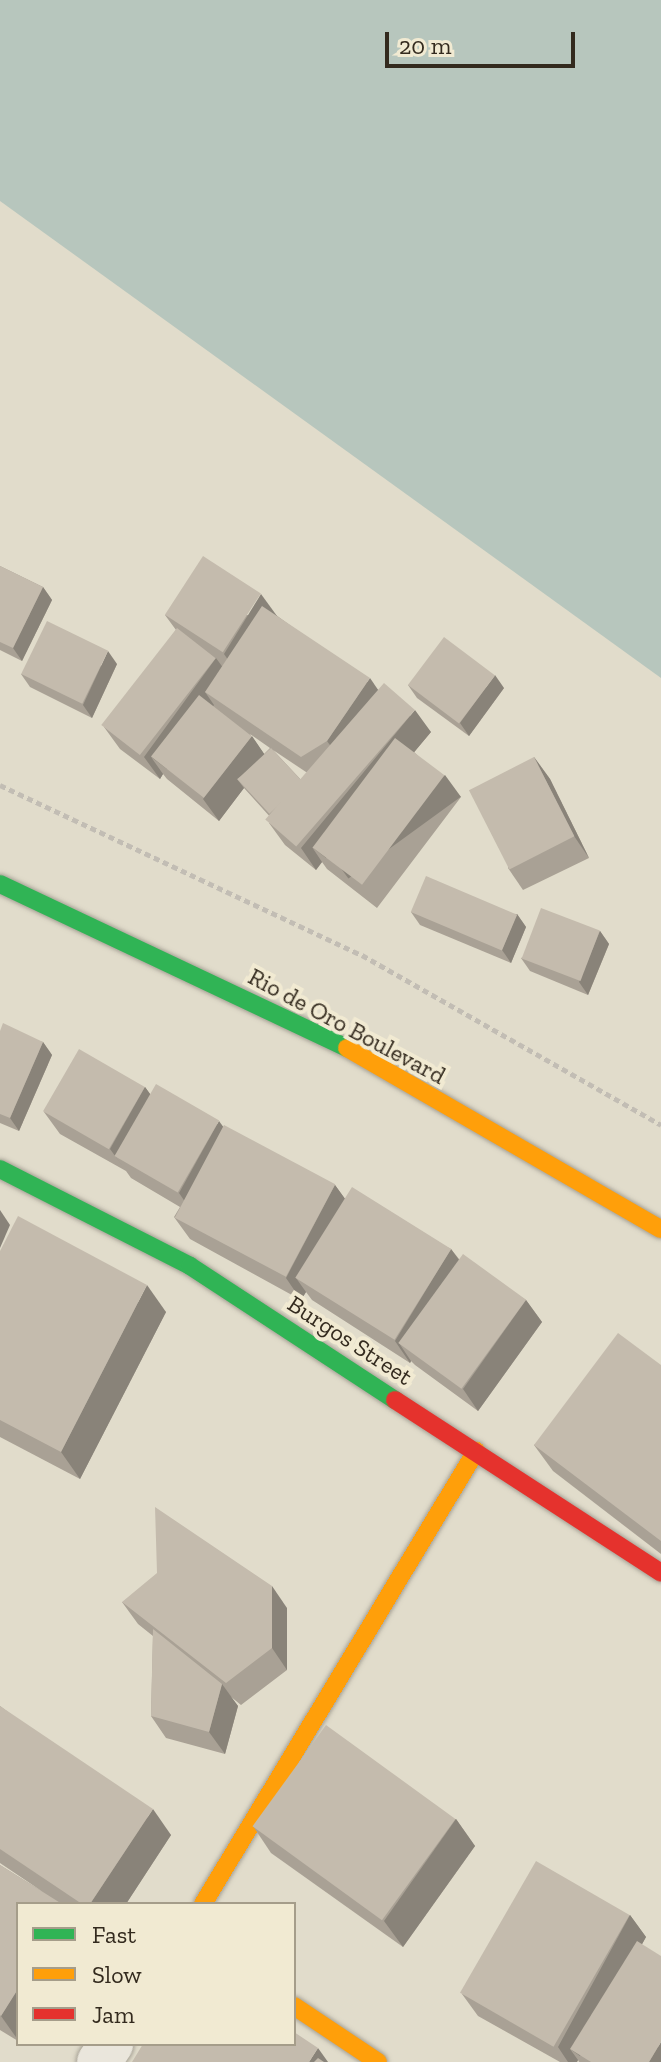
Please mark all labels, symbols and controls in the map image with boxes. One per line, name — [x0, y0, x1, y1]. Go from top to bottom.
scale bar — [389, 16, 579, 66]
text: 20 m — [399, 31, 451, 60]
street label: Rio de Oro Boulevard — [244, 962, 450, 1090]
street label: Burgos Street — [282, 1289, 418, 1391]
legend — [16, 1902, 296, 2046]
text: Fast — [92, 1920, 136, 1949]
text: Slow — [92, 1960, 142, 1989]
text: Jam — [92, 2000, 135, 2029]

